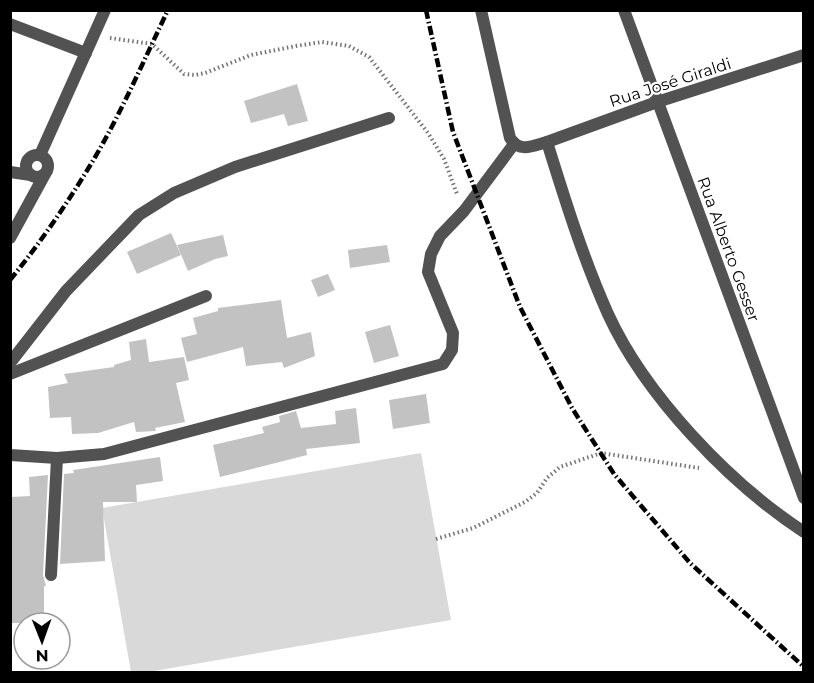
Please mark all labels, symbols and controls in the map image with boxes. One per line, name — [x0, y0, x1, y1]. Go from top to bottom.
street label: Rua José Giraldi — [607, 54, 733, 111]
street label: Rua Alberto Gesser — [693, 174, 764, 324]
north arrow — [12, 611, 72, 671]
text: N — [36, 646, 49, 665]

